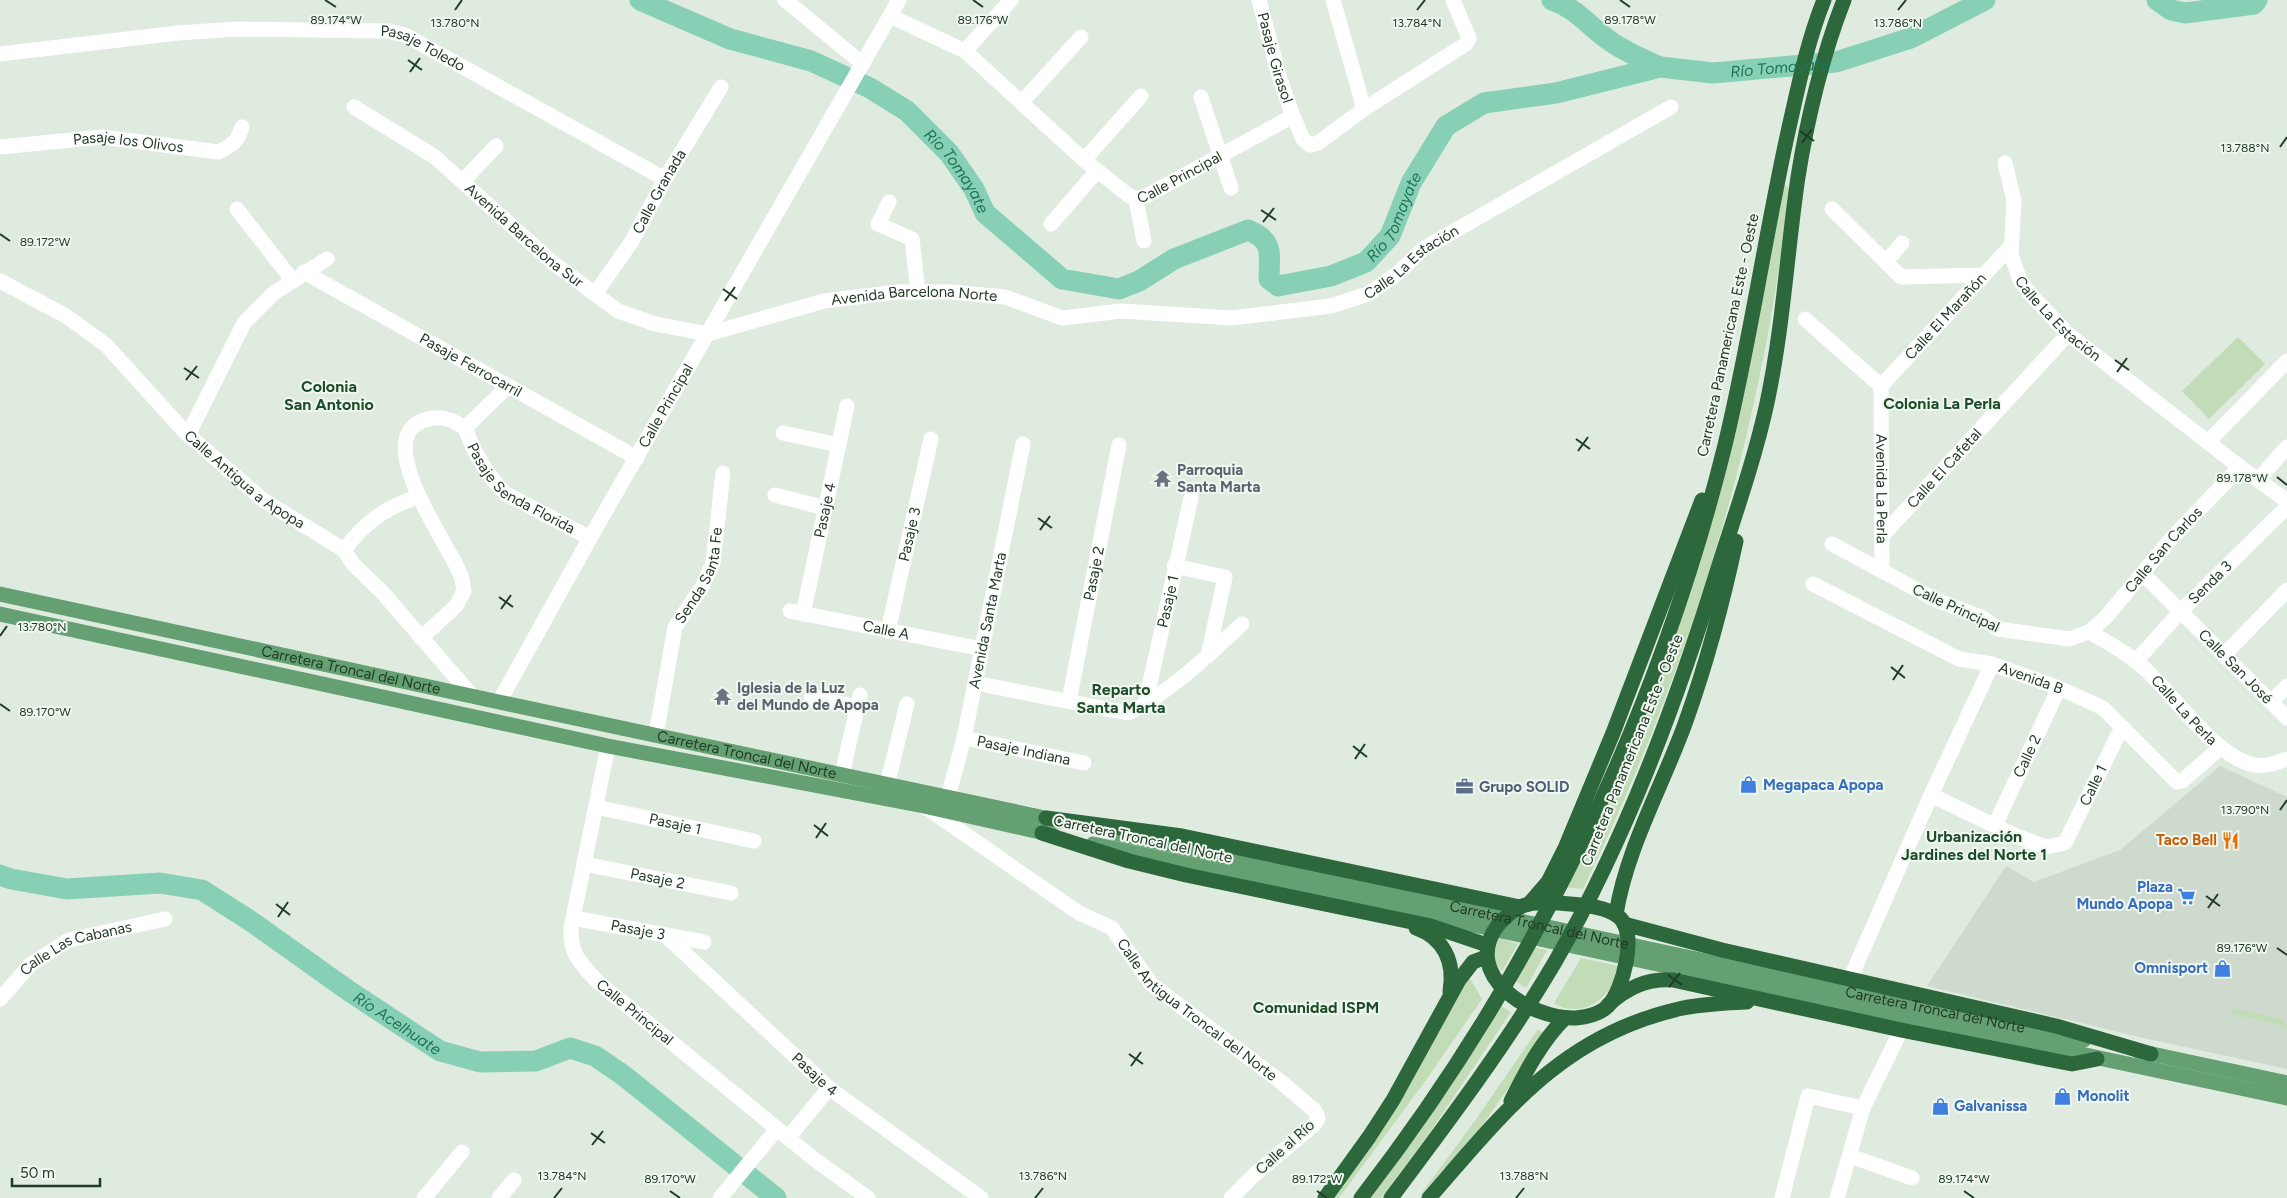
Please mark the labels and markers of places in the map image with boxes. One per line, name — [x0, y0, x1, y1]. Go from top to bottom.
place label: Parroquia Santa Marta — [1177, 461, 1261, 496]
temple icon: Parroquia Santa Marta — [1153, 469, 1173, 489]
place label: Iglesia de la Luz del Mundo de Apopa — [737, 679, 879, 714]
temple icon: Iglesia de la Luz del Mundo de Apopa — [713, 687, 733, 707]
shop icon: Megapaca Apopa — [1739, 775, 1759, 795]
place label: Megapaca Apopa — [1763, 776, 1883, 794]
office icon: Grupo SOLID — [1455, 777, 1475, 797]
place label: Grupo SOLID — [1479, 778, 1569, 796]
restaurant icon: Taco Bell — [2221, 830, 2241, 850]
place label: Taco Bell — [2156, 831, 2217, 849]
place label: Plaza Mundo Apopa — [2076, 878, 2173, 913]
supermarket icon: Plaza Mundo Apopa — [2177, 886, 2197, 906]
shop icon: Omnisport — [2212, 958, 2232, 978]
place label: Omnisport — [2134, 959, 2208, 977]
shop icon: Monolit — [2053, 1086, 2073, 1106]
place label: Monolit — [2077, 1087, 2129, 1105]
shop icon: Galvanissa — [1930, 1096, 1950, 1116]
place label: Galvanissa — [1954, 1097, 2027, 1115]

